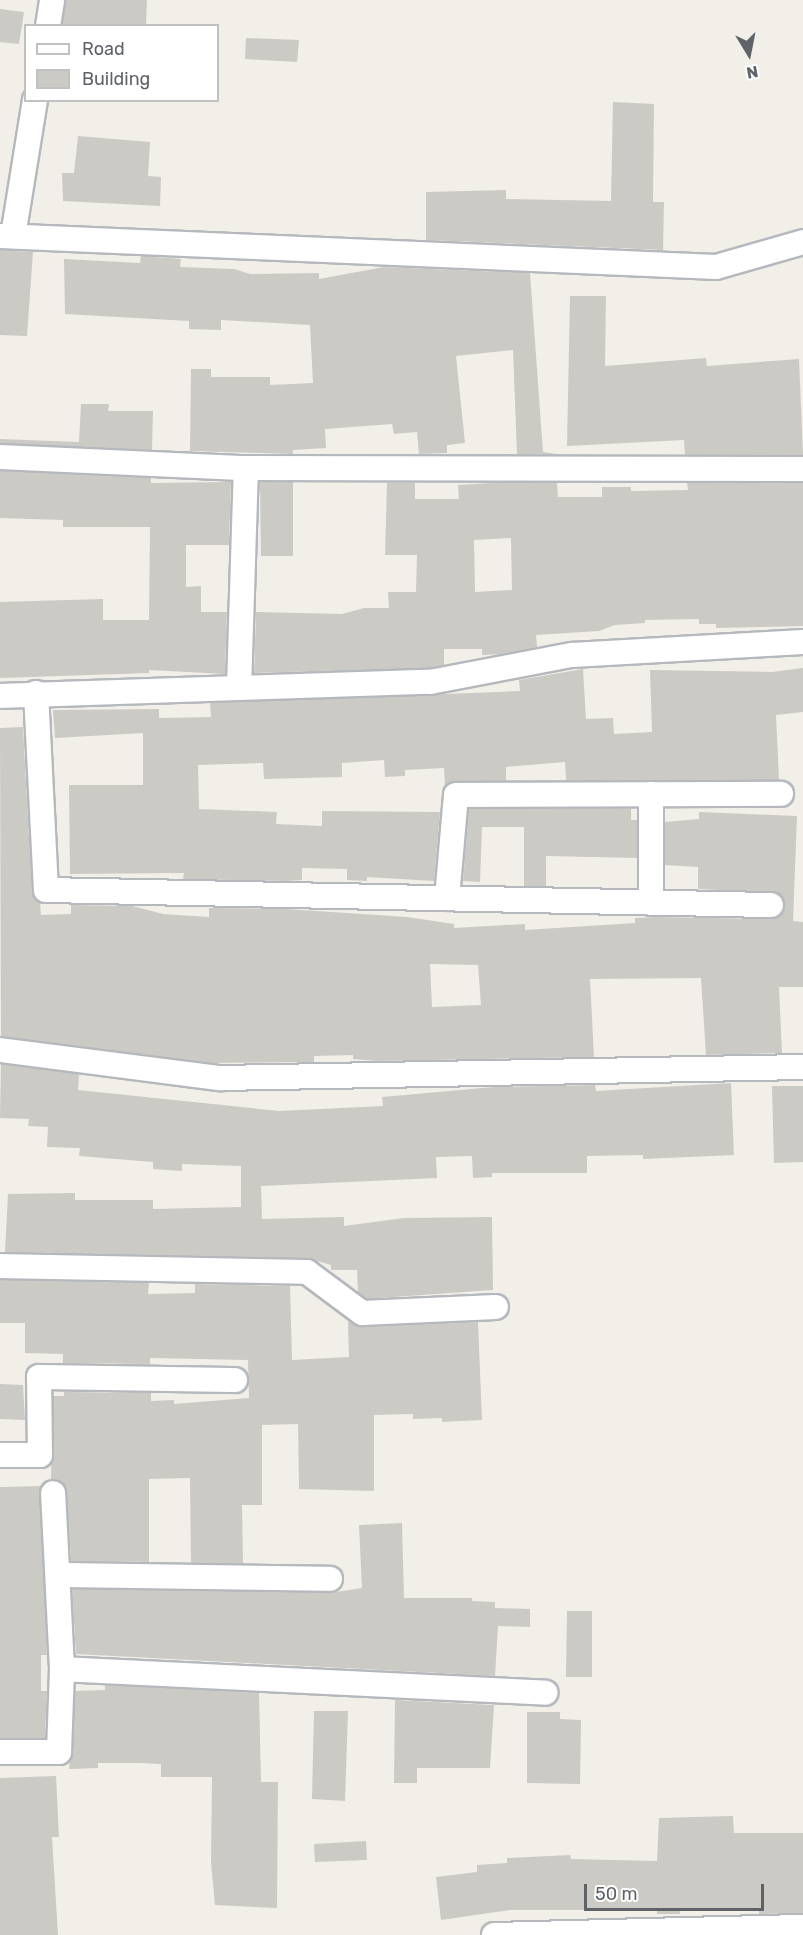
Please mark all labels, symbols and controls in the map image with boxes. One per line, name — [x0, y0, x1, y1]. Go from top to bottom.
legend — [24, 24, 219, 102]
north arrow — [719, 24, 779, 84]
text: Road — [82, 38, 125, 60]
text: N — [745, 62, 760, 83]
text: Building — [82, 68, 150, 90]
scale bar — [587, 1872, 767, 1910]
text: 50 m — [595, 1883, 638, 1905]

